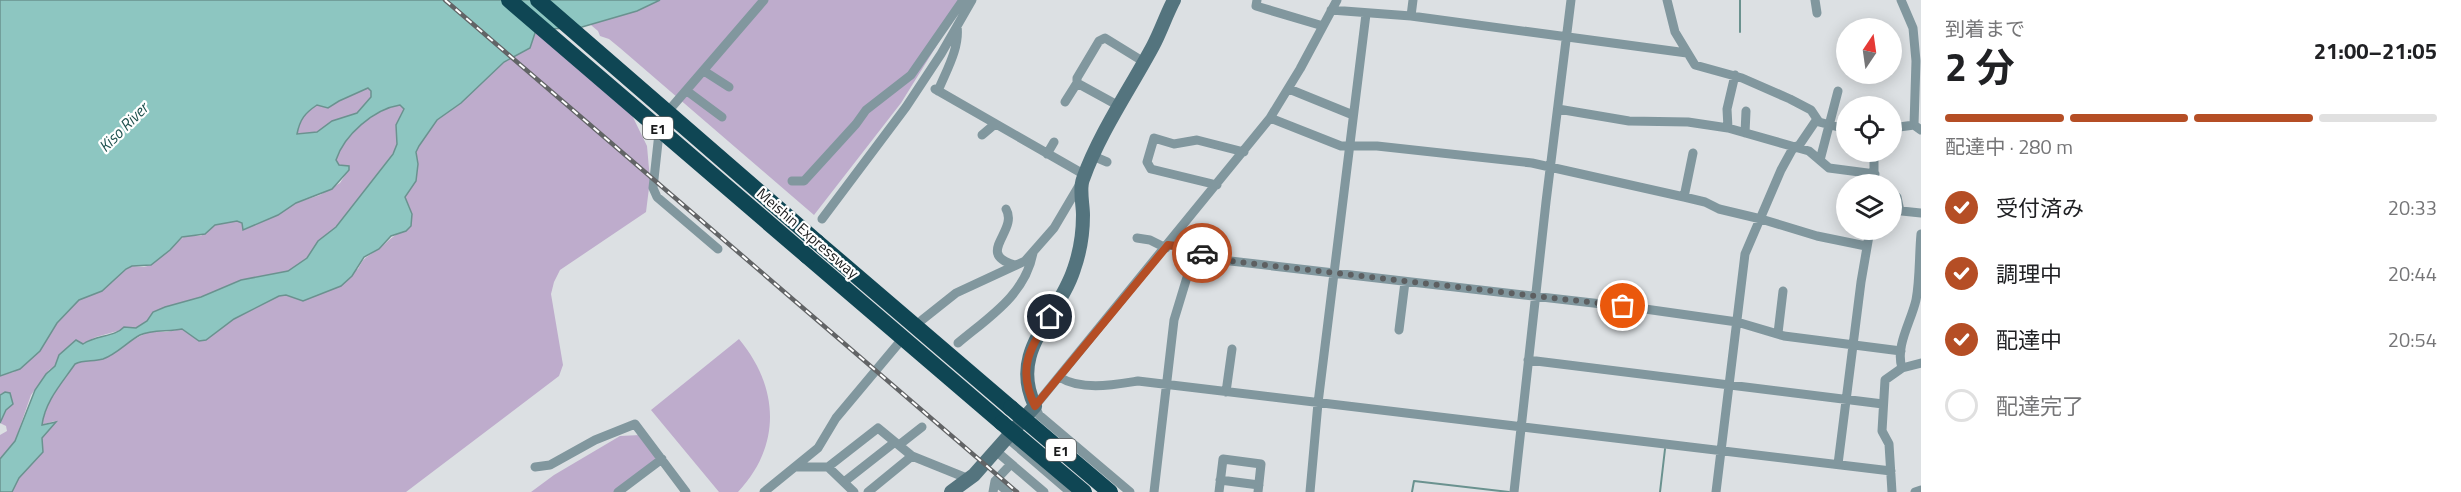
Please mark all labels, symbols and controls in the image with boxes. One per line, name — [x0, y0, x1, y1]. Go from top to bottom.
text: 到着まで — [1945, 13, 2025, 44]
north arrow — [1836, 18, 1902, 84]
map controls — [1836, 18, 1902, 240]
text: 21:00–21:05 — [2314, 34, 2437, 68]
text: 2 分 — [1945, 37, 2014, 96]
water label: Kiso River — [93, 95, 155, 157]
button: locate — [1836, 96, 1902, 162]
road number: E1 — [643, 117, 673, 139]
text: 配達中 · 280 m — [1945, 131, 2073, 162]
button: layers — [1836, 174, 1902, 240]
street label: Meishin Expressway — [752, 182, 864, 284]
icon: check — [1945, 191, 1978, 224]
text: 受付済み — [1996, 191, 2084, 225]
text: 20:33 — [2388, 192, 2437, 223]
courier — [1172, 223, 1232, 283]
icon: car — [1186, 237, 1219, 270]
icon: check — [1945, 257, 1978, 290]
text: 調理中 — [1996, 257, 2062, 291]
text: 20:44 — [2388, 258, 2437, 289]
pin — [1597, 280, 1648, 331]
icon: bag — [1606, 289, 1639, 322]
pin — [1024, 291, 1075, 342]
icon: home — [1033, 300, 1066, 333]
icon: check — [1945, 323, 1978, 356]
text: 配達中 — [1996, 323, 2062, 357]
text: 20:54 — [2388, 324, 2437, 355]
text: 配達完了 — [1996, 389, 2084, 423]
road number: E1 — [1046, 439, 1076, 461]

